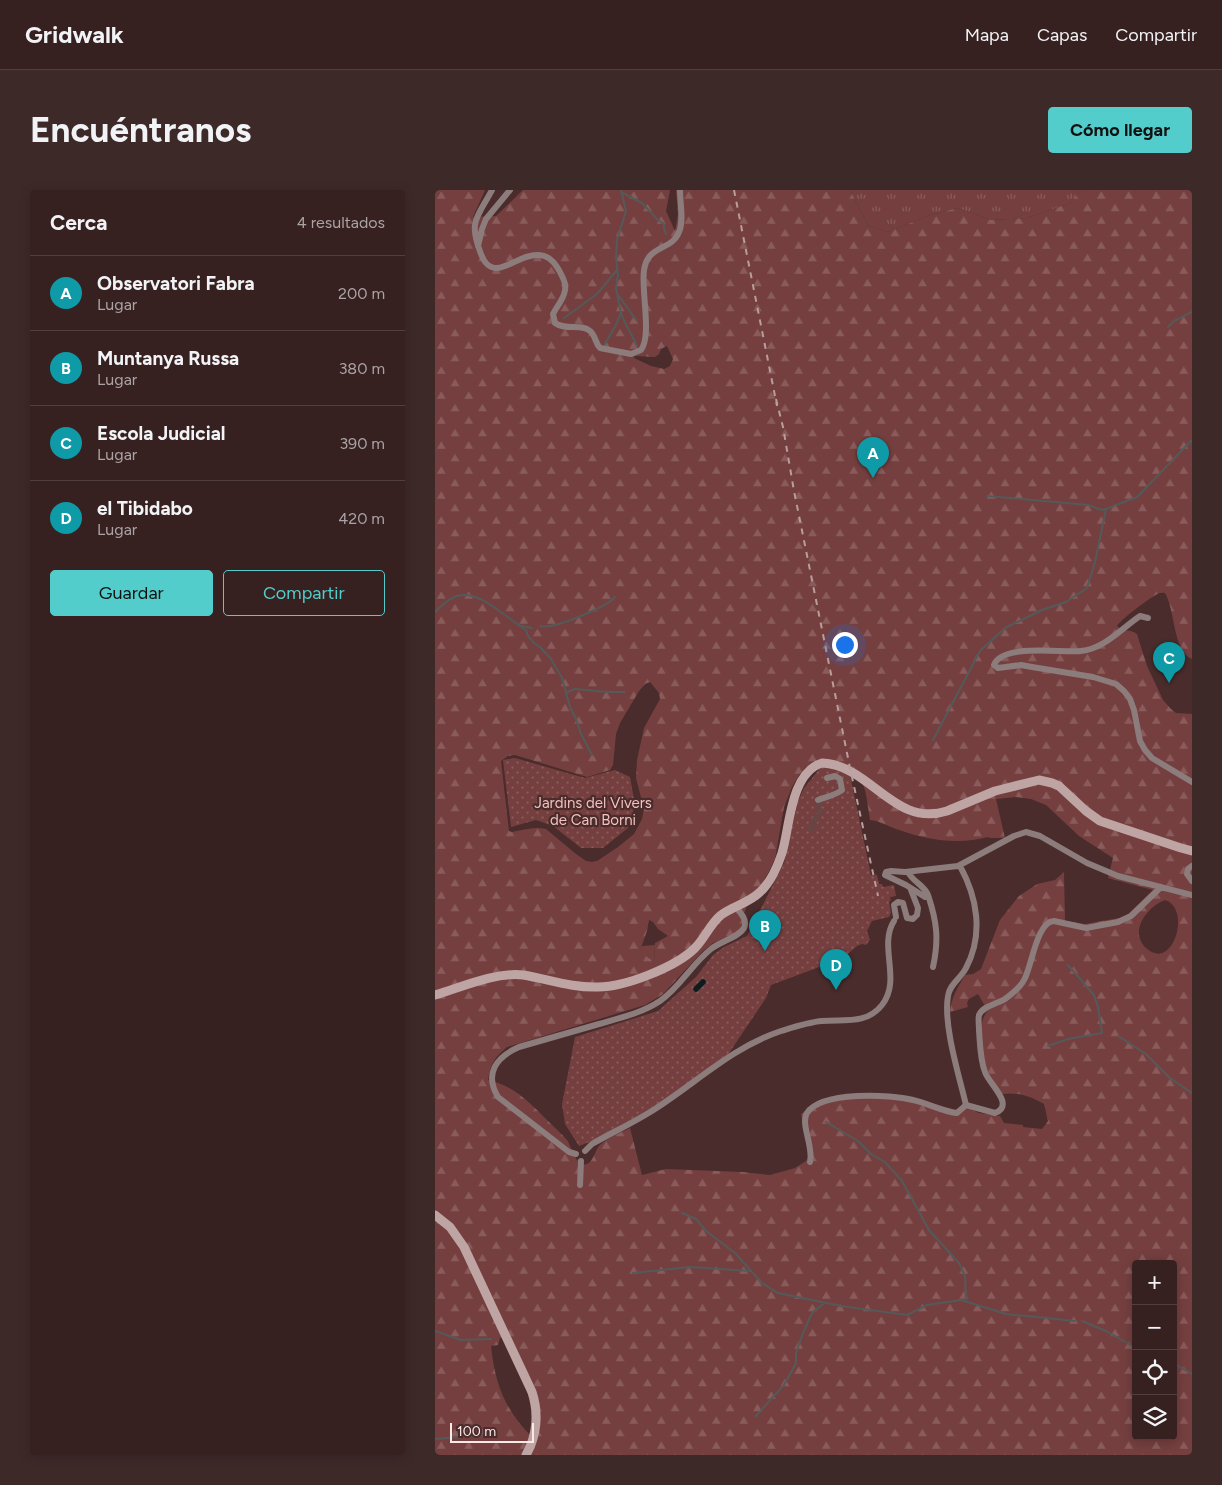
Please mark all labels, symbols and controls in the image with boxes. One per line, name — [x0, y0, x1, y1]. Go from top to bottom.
text: Gridwalk — [25, 20, 124, 49]
text: Mapa — [965, 24, 1009, 46]
text: Capas — [1037, 24, 1087, 46]
text: Compartir — [1115, 24, 1197, 46]
button: Cómo llegar — [1048, 107, 1192, 153]
text: Encuéntranos — [30, 109, 251, 151]
text: Cerca — [50, 210, 107, 235]
text: 4 resultados — [297, 213, 385, 232]
text: Observatori Fabra — [97, 272, 255, 295]
text: A — [60, 284, 72, 303]
text: 200 m — [338, 284, 385, 303]
text: Lugar — [97, 295, 137, 314]
text: Muntanya Russa — [97, 347, 239, 370]
text: B — [61, 359, 71, 378]
text: 380 m — [339, 359, 385, 378]
text: Lugar — [97, 370, 137, 389]
text: Escola Judicial — [97, 422, 226, 445]
text: C — [60, 434, 72, 453]
text: 390 m — [339, 434, 385, 453]
pin: A — [857, 437, 889, 478]
text: Lugar — [97, 445, 137, 464]
text: el Tibidabo — [97, 497, 193, 520]
text: D — [60, 509, 72, 528]
text: 420 m — [338, 509, 385, 528]
text: Lugar — [97, 520, 137, 539]
button: Guardar — [50, 570, 213, 616]
button: Compartir — [223, 570, 385, 616]
your location — [832, 632, 858, 658]
pin: C — [1153, 642, 1185, 683]
park label: Jardins del Vivers de Can Borni — [534, 794, 652, 829]
pin: B — [749, 910, 781, 951]
pin: D — [820, 949, 852, 990]
map controls — [1132, 1260, 1177, 1440]
button: + — [1132, 1260, 1177, 1305]
button: − — [1132, 1305, 1177, 1350]
button: locate — [1132, 1350, 1177, 1395]
button: layers — [1132, 1395, 1177, 1440]
scale bar — [450, 1420, 534, 1443]
text: 100 m — [457, 1423, 496, 1440]

